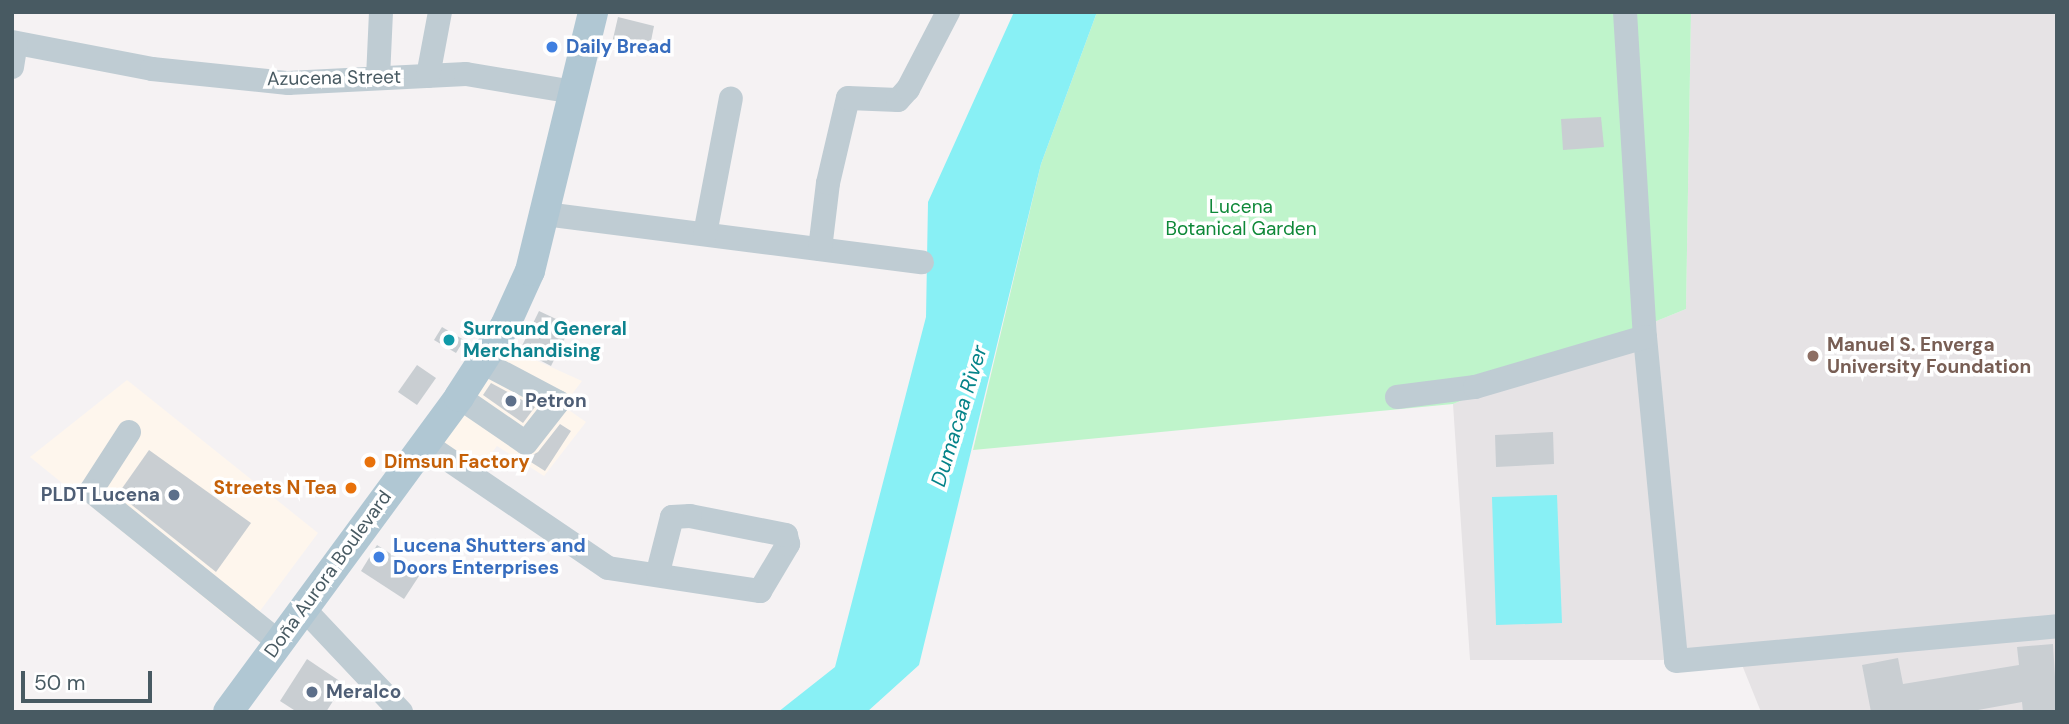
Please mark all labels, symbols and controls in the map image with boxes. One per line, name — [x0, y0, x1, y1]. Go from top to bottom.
place label: Daily Bread — [566, 36, 672, 58]
marker: Daily Bread — [544, 39, 560, 55]
street label: Azucena Street — [267, 65, 401, 91]
park label: Lucena Botanical Garden — [1165, 196, 1317, 240]
place label: Surround General Merchandising — [463, 318, 627, 362]
marker: Surround General Merchandising — [441, 332, 457, 348]
place label: Manuel S. Enverga University Foundation — [1827, 334, 2031, 378]
water label: Dumacaa River — [926, 342, 992, 490]
marker: Manuel S. Enverga University Foundation — [1805, 348, 1821, 364]
place label: Petron — [525, 390, 587, 412]
marker: Petron — [503, 393, 519, 409]
place label: Dimsun Factory — [384, 451, 530, 473]
marker: Dimsun Factory — [362, 454, 378, 470]
place label: Streets N Tea — [214, 477, 337, 499]
marker: Streets N Tea — [343, 480, 359, 496]
place label: PLDT Lucena — [41, 484, 160, 506]
street label: Doña Aurora Boulevard — [260, 486, 396, 662]
marker: PLDT Lucena — [166, 487, 182, 503]
place label: Lucena Shutters and Doors Enterprises — [393, 535, 586, 579]
marker: Lucena Shutters and Doors Enterprises — [371, 549, 387, 565]
scale bar — [24, 658, 156, 702]
text: 50 m — [34, 669, 85, 697]
place label: Meralco — [326, 681, 401, 703]
marker: Meralco — [304, 684, 320, 700]

